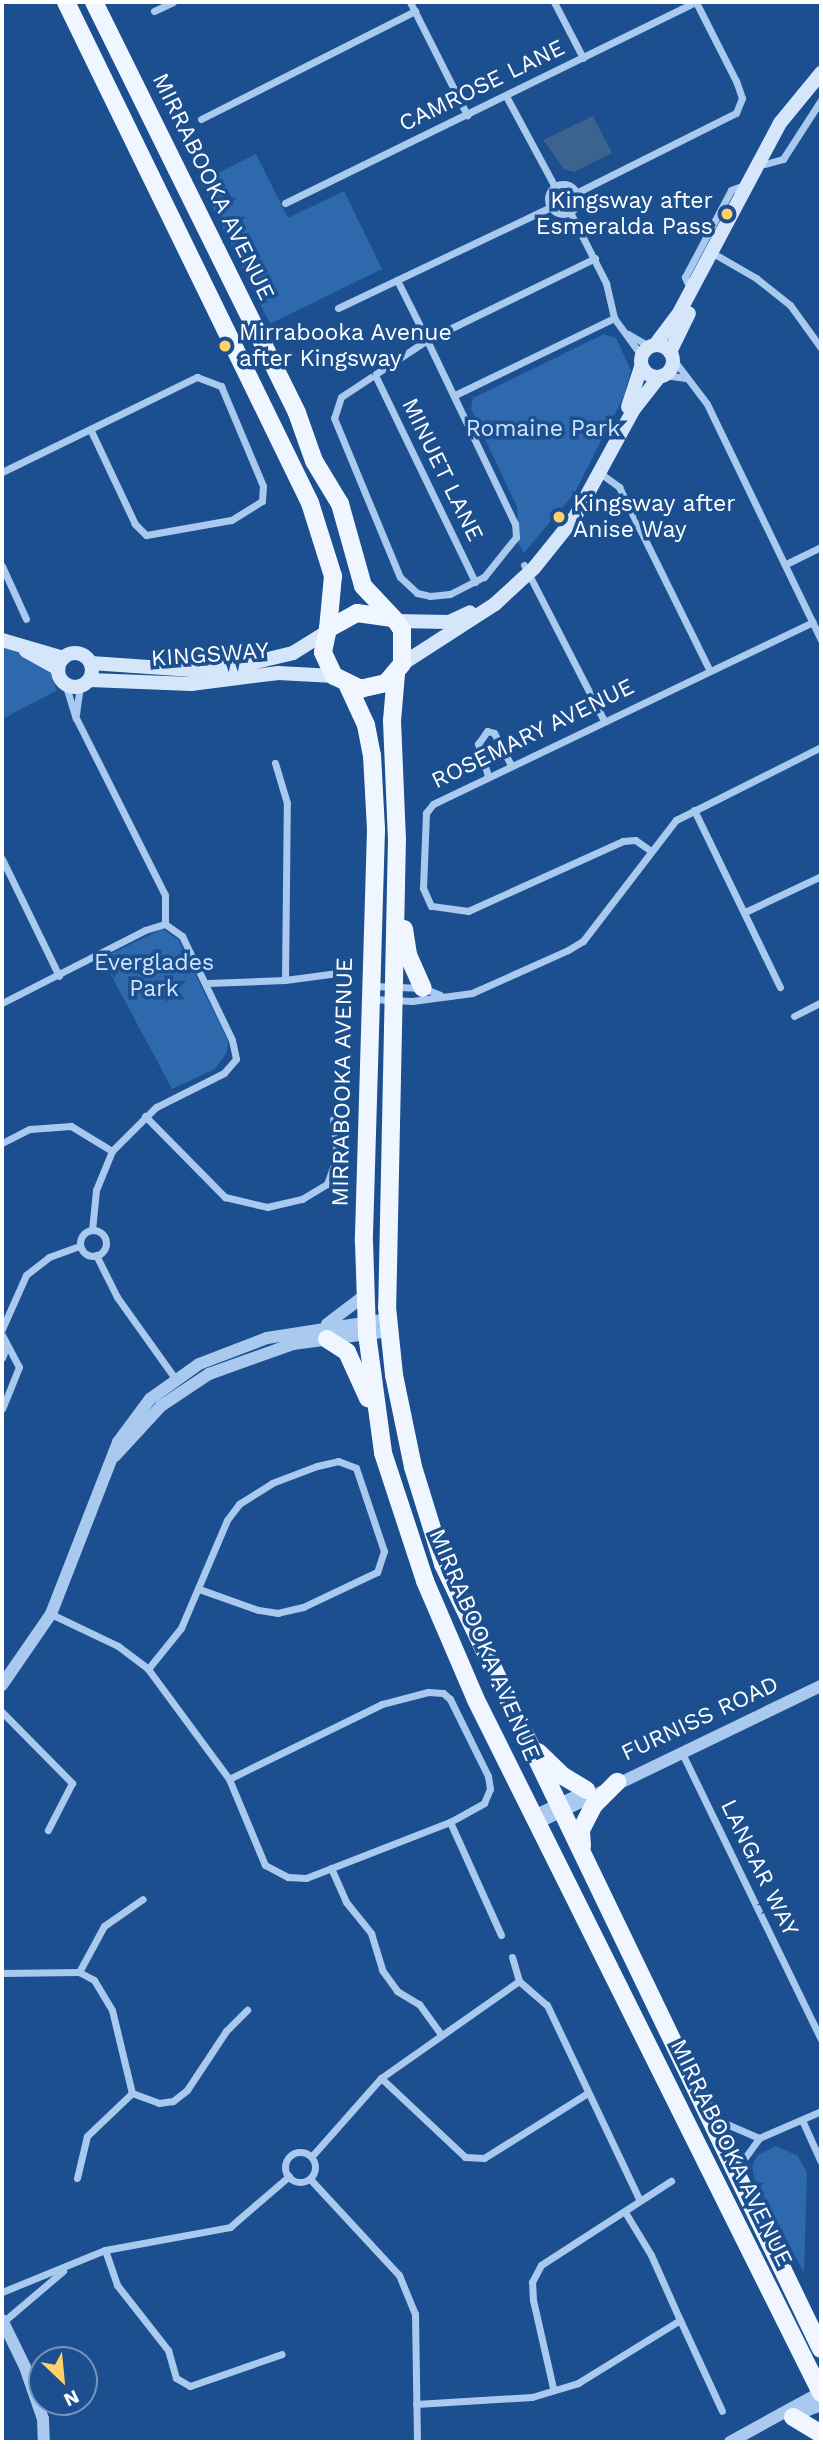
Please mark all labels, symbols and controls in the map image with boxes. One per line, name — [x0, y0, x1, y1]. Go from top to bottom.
street label: CAMROSE LANE — [395, 34, 569, 138]
street label: MIRRABOOKA AVENUE — [146, 68, 280, 306]
place label: Kingsway after Esmeralda Pass — [535, 187, 713, 241]
marker: Kingsway after Esmeralda Pass — [719, 206, 735, 222]
place label: Mirrabooka Avenue after Kingsway — [239, 319, 453, 373]
marker: Mirrabooka Avenue after Kingsway — [217, 338, 233, 354]
street label: MINUET LANE — [395, 394, 489, 546]
park label: Romaine Park — [466, 415, 620, 443]
place label: Kingsway after Anise Way — [573, 490, 736, 544]
marker: Kingsway after Anise Way — [551, 509, 567, 525]
street label: KINGSWAY — [150, 637, 270, 673]
street label: ROSEMARY AVENUE — [426, 673, 640, 795]
park label: Everglades Park — [94, 949, 214, 1003]
street label: MIRRABOOKA AVENUE — [327, 956, 359, 1208]
street label: MIRRABOOKA AVENUE — [422, 1524, 546, 1766]
street label: FURNISS ROAD — [617, 1671, 783, 1767]
street label: LANGAR WAY — [714, 1795, 804, 1941]
street label: MIRRABOOKA AVENUE — [664, 2034, 798, 2272]
north arrow — [28, 2346, 98, 2416]
text: N — [60, 2385, 83, 2412]

